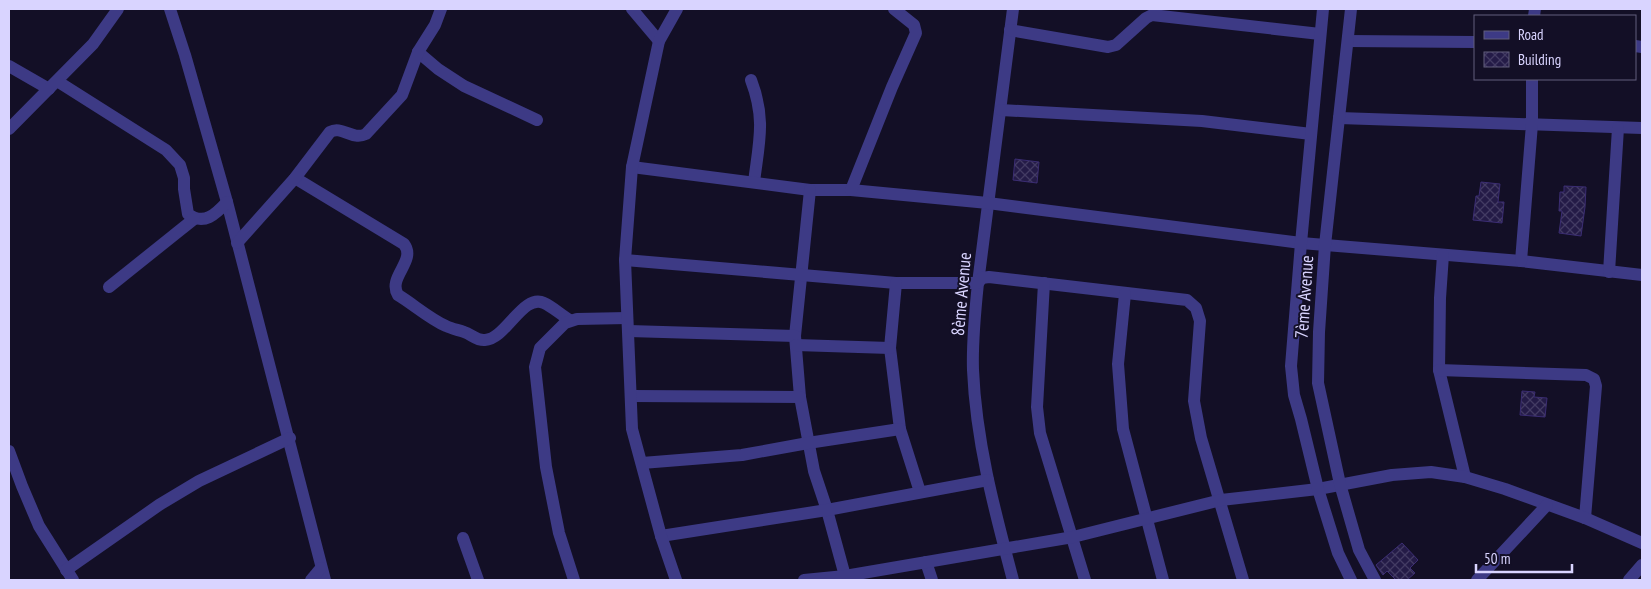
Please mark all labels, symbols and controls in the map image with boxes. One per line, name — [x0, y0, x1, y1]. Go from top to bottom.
legend — [1474, 15, 1636, 80]
text: Road — [1518, 25, 1544, 44]
text: Building — [1518, 50, 1561, 69]
street label: 8ème Avenue — [946, 251, 976, 337]
street label: 7ème Avenue — [1290, 255, 1318, 339]
scale bar — [1476, 542, 1572, 574]
text: 50 m — [1484, 549, 1510, 568]

